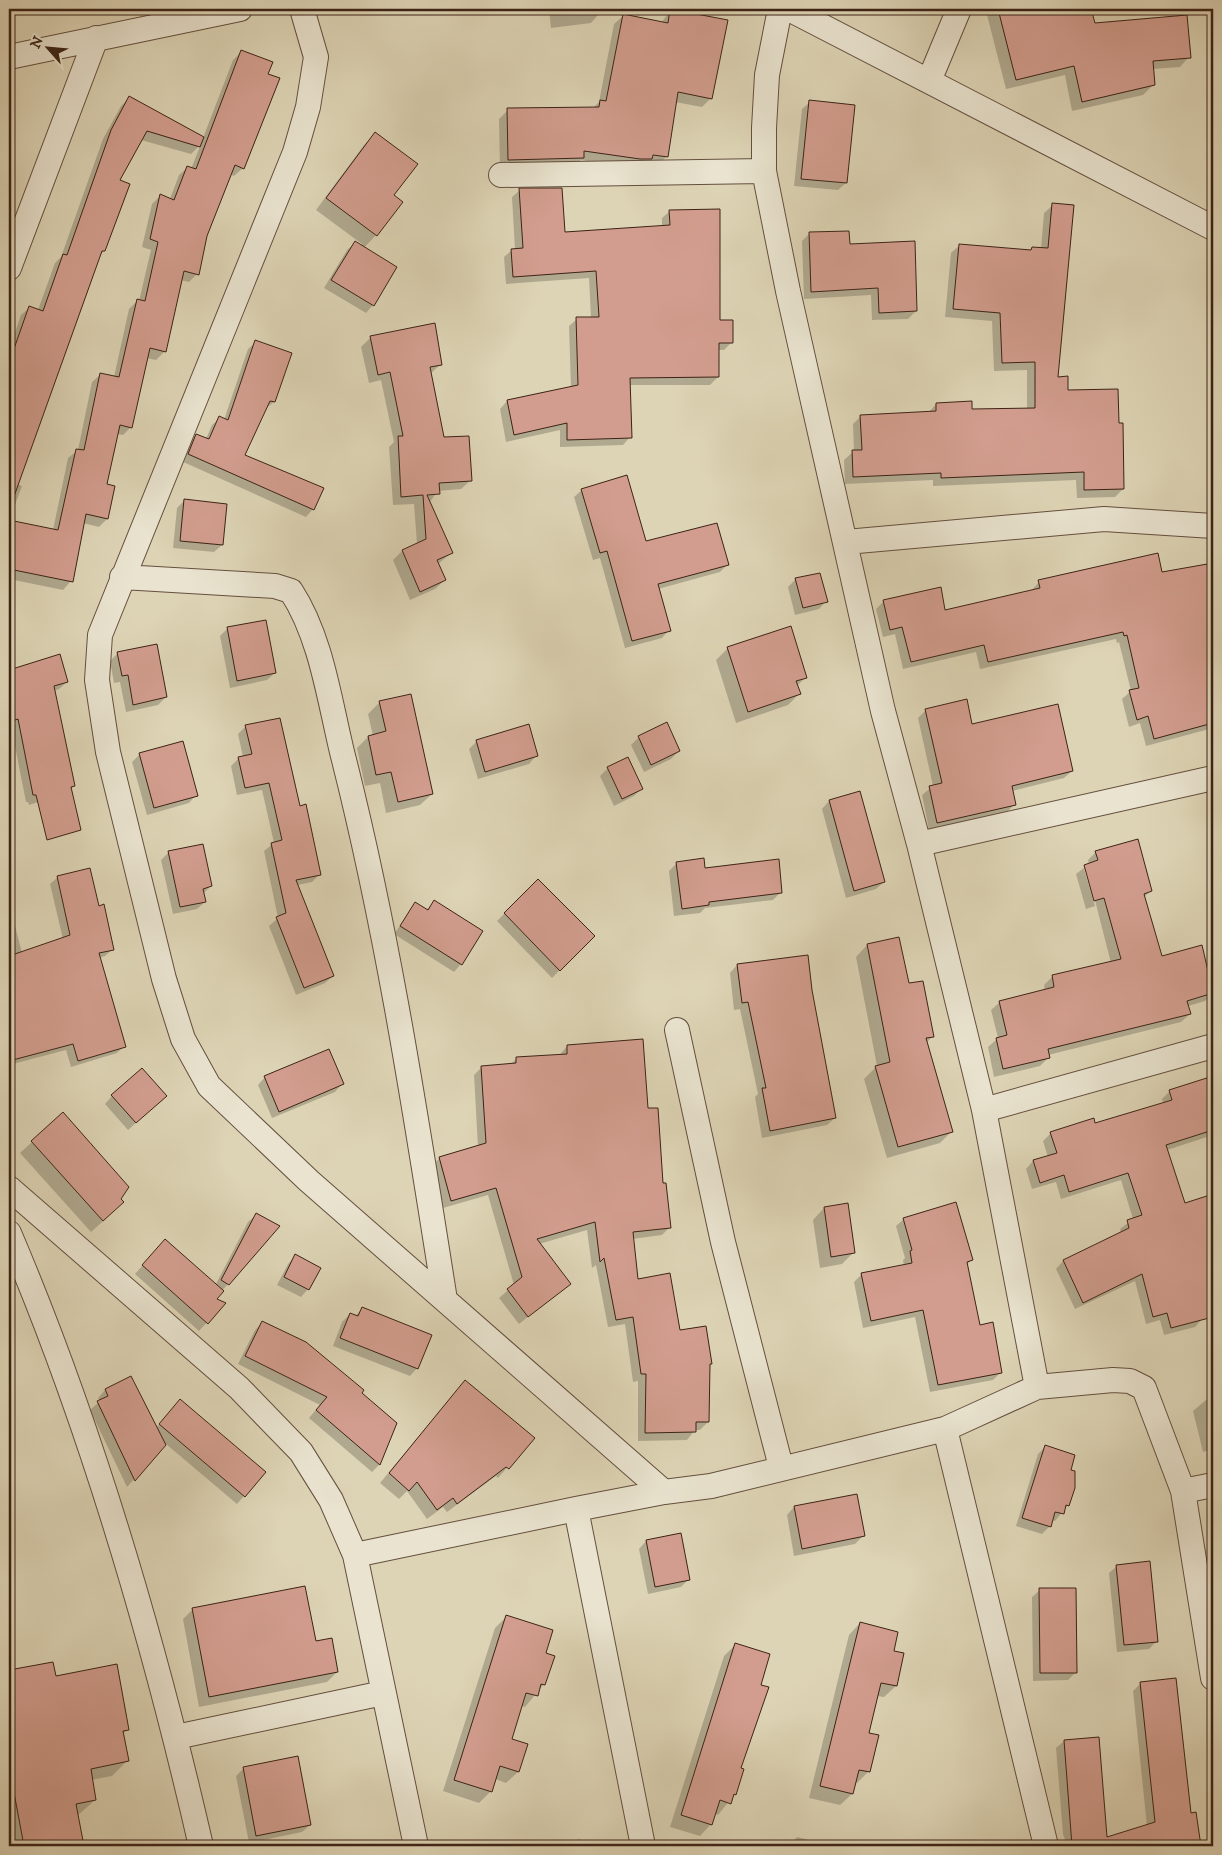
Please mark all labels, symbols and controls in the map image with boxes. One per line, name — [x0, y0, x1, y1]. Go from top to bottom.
north arrow — [22, 22, 72, 72]
text: N — [27, 33, 48, 52]

